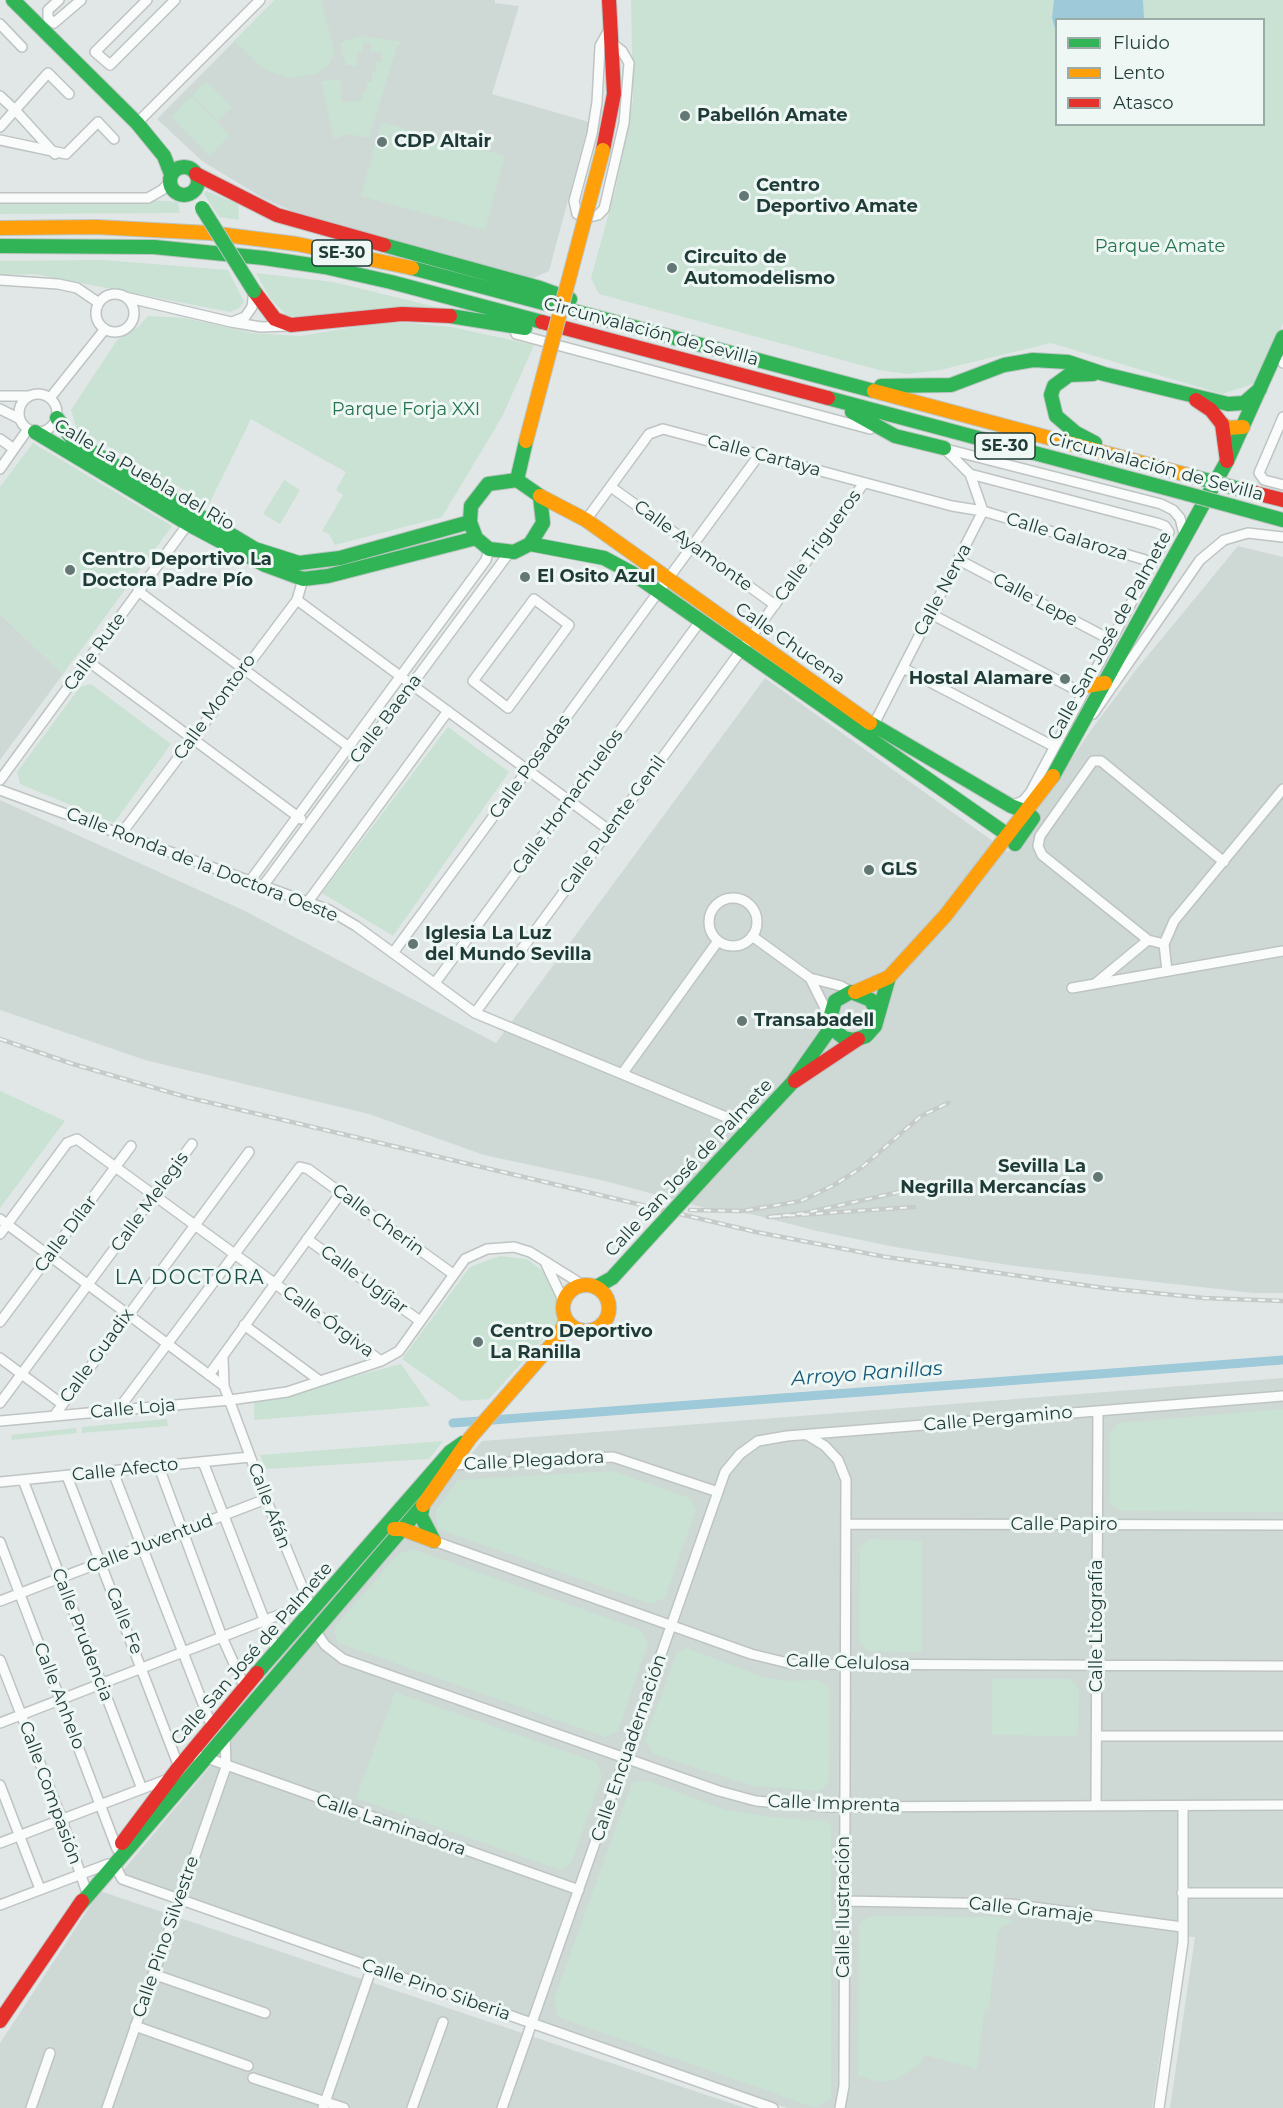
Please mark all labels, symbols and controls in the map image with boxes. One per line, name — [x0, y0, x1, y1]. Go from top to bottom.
legend — [1055, 18, 1265, 126]
text: Fluido — [1113, 32, 1170, 54]
text: Lento — [1113, 62, 1165, 84]
text: Atasco — [1113, 92, 1173, 114]
place label: Pabellón Amate — [697, 105, 848, 127]
marker: Pabellón Amate — [678, 109, 692, 123]
place label: CDP Altair — [394, 131, 491, 153]
marker: CDP Altair — [375, 135, 389, 149]
place label: Centro Deportivo Amate — [756, 175, 918, 218]
marker: Centro Deportivo Amate — [737, 189, 751, 203]
park label: Parque Amate — [1095, 236, 1225, 258]
road number: SE-30 — [312, 240, 372, 266]
place label: Circuito de Automodelismo — [684, 247, 835, 290]
marker: Circuito de Automodelismo — [665, 261, 679, 275]
street label: Circunvalación de Sevilla — [541, 293, 761, 371]
park label: Parque Forja XXI — [332, 399, 480, 421]
street label: Calle La Puebla del Rio — [50, 415, 238, 535]
street label: Circunvalación de Sevilla — [1046, 428, 1266, 506]
street label: Calle Cartaya — [705, 430, 823, 482]
road number: SE-30 — [975, 433, 1035, 459]
street label: Calle Trigueros — [770, 486, 866, 606]
street label: Calle Ayamonte — [629, 496, 757, 596]
street label: Calle Galaroza — [1003, 508, 1131, 566]
street label: Calle San José de Palmete — [1043, 528, 1177, 744]
street label: Calle Nerva — [910, 540, 976, 640]
place label: Centro Deportivo La Doctora Padre Pío — [82, 549, 272, 592]
marker: Centro Deportivo La Doctora Padre Pío — [63, 563, 77, 577]
place label: El Osito Azul — [537, 566, 655, 588]
street label: Calle Lepe — [989, 569, 1081, 631]
marker: El Osito Azul — [518, 570, 532, 584]
street label: Calle Chucena — [731, 598, 849, 690]
street label: Calle Rute — [59, 609, 131, 695]
street label: Calle Montoro — [169, 650, 261, 764]
place label: Hostal Alamare — [909, 668, 1053, 690]
street label: Calle Baena — [345, 670, 427, 768]
marker: Hostal Alamare — [1058, 672, 1072, 686]
street label: Calle Posadas — [485, 711, 575, 823]
street label: Calle Hornachuelos — [508, 725, 628, 879]
street label: Calle Puente Genil — [556, 752, 670, 898]
street label: Calle Ronda de la Doctora Oeste — [63, 803, 341, 927]
place label: GLS — [881, 859, 917, 881]
marker: GLS — [862, 863, 876, 877]
place label: Iglesia La Luz del Mundo Sevilla — [425, 923, 592, 966]
marker: Iglesia La Luz del Mundo Sevilla — [406, 937, 420, 951]
place label: Transabadell — [754, 1010, 874, 1032]
marker: Transabadell — [735, 1014, 749, 1028]
street label: Calle San José de Palmete — [601, 1075, 777, 1261]
street label: Calle Melegis — [107, 1148, 193, 1256]
place label: Sevilla La Negrilla Mercancías — [900, 1156, 1086, 1198]
marker: Sevilla La Negrilla Mercancías — [1091, 1170, 1105, 1184]
street label: Calle Cherin — [328, 1179, 428, 1261]
street label: Calle Dílar — [30, 1191, 102, 1277]
street label: Calle Ugíjar — [316, 1241, 412, 1319]
district label: LA DOCTORA — [115, 1266, 265, 1290]
street label: Calle Órgiva — [278, 1282, 378, 1362]
street label: Calle Guadix — [55, 1304, 139, 1408]
place label: Centro Deportivo La Ranilla — [490, 1321, 653, 1364]
marker: Centro Deportivo La Ranilla — [471, 1335, 485, 1349]
water label: Arroyo Ranillas — [791, 1357, 943, 1391]
street label: Calle Loja — [89, 1395, 177, 1423]
street label: Calle Pergamino — [923, 1402, 1073, 1436]
street label: Calle Plegadora — [463, 1447, 605, 1475]
street label: Calle Afecto — [71, 1454, 179, 1486]
street label: Calle Afán — [243, 1460, 295, 1552]
street label: Calle Juventud — [84, 1510, 216, 1578]
street label: Calle Papiro — [1010, 1514, 1118, 1536]
street label: Calle San José de Palmete — [167, 1558, 337, 1750]
street label: Calle Litografía — [1086, 1559, 1108, 1693]
street label: Calle Prudencia — [47, 1565, 117, 1705]
street label: Calle Fe — [101, 1584, 147, 1658]
street label: Calle Anhelo — [29, 1639, 89, 1753]
street label: Calle Celulosa — [786, 1650, 910, 1676]
street label: Calle Encuadernación — [587, 1651, 671, 1845]
street label: Calle Compasión — [14, 1718, 86, 1868]
street label: Calle Laminadora — [313, 1789, 469, 1861]
street label: Calle Imprenta — [767, 1791, 901, 1817]
street label: Calle Ilustración — [833, 1836, 855, 1978]
street label: Calle Pino Silvestre — [128, 1853, 204, 2021]
street label: Calle Gramaje — [968, 1893, 1094, 1927]
street label: Calle Pino Siberia — [359, 1954, 513, 2026]

